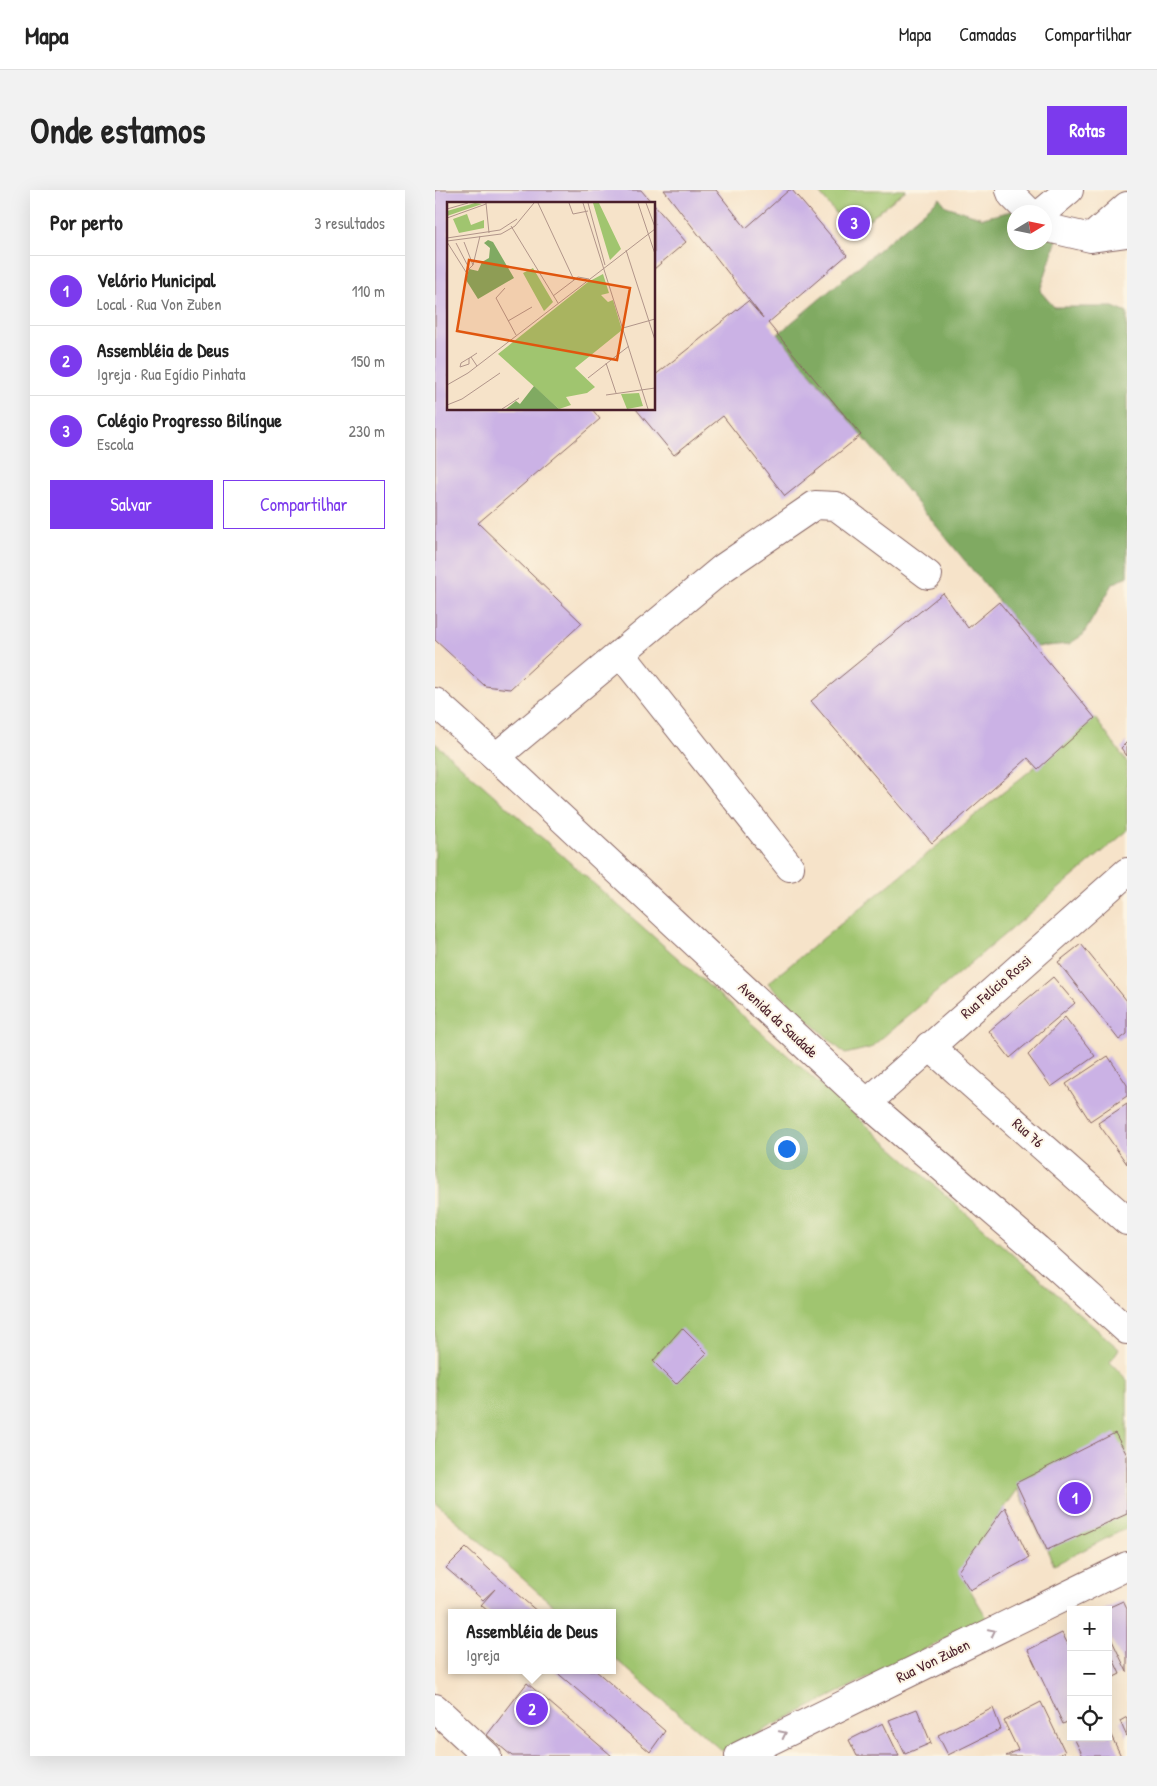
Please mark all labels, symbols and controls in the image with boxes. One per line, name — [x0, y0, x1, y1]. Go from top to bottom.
text: Mapa — [25, 19, 68, 51]
text: Mapa — [899, 22, 931, 47]
text: Camadas — [959, 22, 1016, 47]
text: Compartilhar — [1044, 22, 1132, 47]
button: Rotas — [1047, 106, 1127, 155]
text: Onde estamos — [30, 107, 205, 154]
inset map — [447, 202, 655, 410]
pin: 3 — [838, 204, 870, 242]
north arrow — [1007, 205, 1052, 250]
text: Por perto — [50, 208, 123, 237]
text: 3 resultados — [314, 212, 385, 234]
text: Velório Municipal — [97, 267, 216, 293]
text: 1 — [63, 280, 69, 302]
text: 110 m — [352, 280, 385, 302]
text: Local · Rua Von Zuben — [97, 293, 221, 315]
text: Assembléia de Deus — [97, 337, 229, 363]
text: 2 — [62, 350, 70, 372]
text: 150 m — [351, 350, 385, 372]
text: Igreja · Rua Egídio Pinhata — [97, 363, 246, 385]
text: Colégio Progresso Bilíngue — [97, 407, 282, 433]
text: 3 — [62, 420, 70, 442]
text: 230 m — [349, 420, 385, 442]
text: Escola — [97, 433, 133, 455]
button: Salvar — [50, 480, 213, 529]
button: Compartilhar — [223, 480, 385, 529]
street label: Rua Felício Rossi — [956, 950, 1036, 1023]
street label: Avenida da Saudade — [734, 977, 823, 1062]
street label: Rua 76 — [1008, 1113, 1049, 1152]
your location — [774, 1136, 800, 1162]
pin: 1 — [1059, 1479, 1091, 1517]
map controls — [1067, 1606, 1112, 1741]
button: + — [1067, 1606, 1112, 1651]
popup — [448, 1609, 616, 1674]
text: Assembléia de Deus — [466, 1618, 598, 1644]
one-way arrow — [986, 1628, 995, 1638]
street label: Rua Von Zuben — [893, 1634, 973, 1687]
text: Igreja — [466, 1644, 500, 1666]
button: − — [1067, 1651, 1112, 1696]
pin: 2 — [516, 1690, 548, 1728]
button: locate — [1067, 1696, 1112, 1741]
one-way arrow — [778, 1730, 787, 1741]

